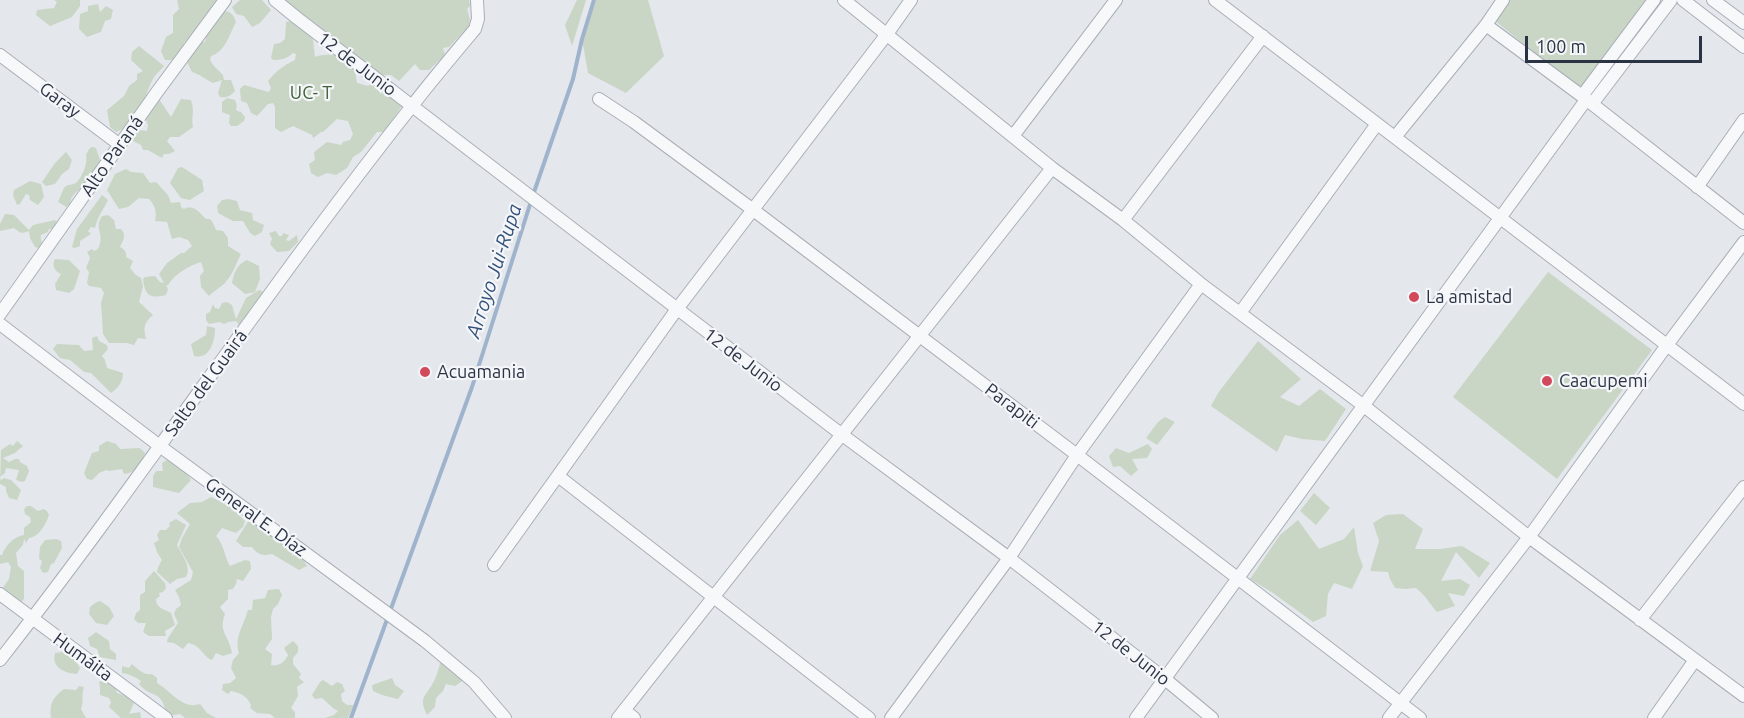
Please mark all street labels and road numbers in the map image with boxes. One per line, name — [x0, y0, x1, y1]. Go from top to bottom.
street label: 12 de Junio — [313, 27, 401, 101]
street label: Garay — [35, 78, 85, 122]
street label: Alto Paraná — [76, 111, 148, 201]
street label: 12 de Junio — [699, 323, 787, 397]
street label: Salto del Guairá — [160, 326, 252, 440]
street label: Parapiti — [981, 379, 1043, 433]
street label: General E. Díaz — [201, 473, 311, 561]
street label: 12 de Junio — [1088, 616, 1174, 690]
street label: Humáita — [49, 628, 117, 686]

